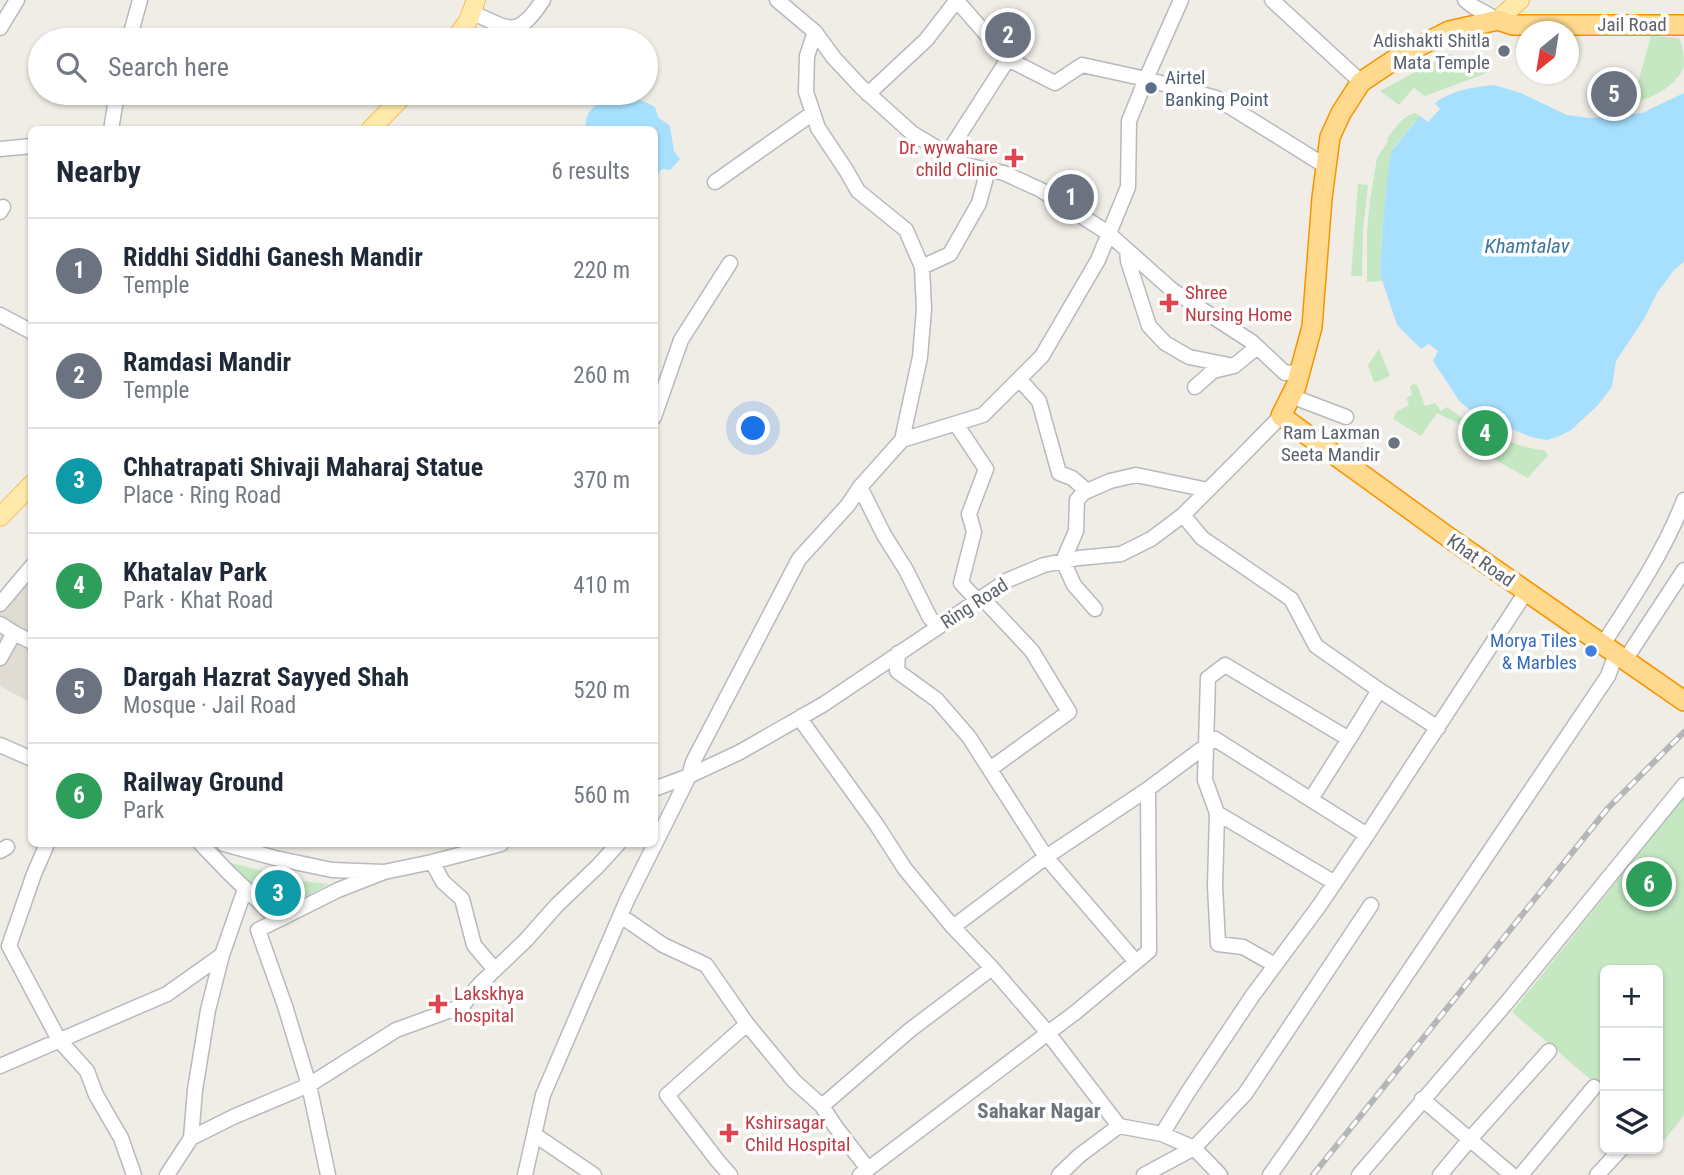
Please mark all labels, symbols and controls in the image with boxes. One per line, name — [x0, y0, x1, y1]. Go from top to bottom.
pin: 2 — [985, 9, 1031, 61]
street label: Jail Road — [1597, 13, 1667, 36]
north arrow — [1516, 21, 1579, 84]
search box — [28, 28, 658, 105]
place label: Adishakti Shitla Mata Temple — [1373, 29, 1490, 74]
marker: Adishakti Shitla Mata Temple — [1496, 43, 1512, 59]
icon: search — [52, 48, 90, 86]
text: Search here — [108, 52, 229, 82]
place label: Airtel Banking Point — [1165, 66, 1269, 111]
pin: 5 — [1591, 68, 1637, 120]
marker: Airtel Banking Point — [1143, 80, 1159, 96]
place label: Dr. wywahare child Clinic — [899, 136, 998, 181]
marker: Dr. wywahare child Clinic — [1004, 148, 1024, 168]
text: Nearby — [56, 154, 141, 189]
text: 6 results — [552, 158, 630, 185]
pin: 1 — [1048, 171, 1094, 223]
water label: Khamtalav — [1485, 234, 1571, 258]
text: Riddhi Siddhi Ganesh Mandir — [123, 242, 423, 272]
text: 1 — [73, 257, 85, 284]
text: 220 m — [573, 257, 630, 284]
text: Temple — [123, 272, 189, 299]
place label: Shree Nursing Home — [1185, 281, 1292, 326]
marker: Shree Nursing Home — [1159, 293, 1179, 313]
text: Ramdasi Mandir — [123, 347, 291, 377]
text: 2 — [73, 362, 85, 389]
text: 260 m — [573, 362, 630, 389]
text: Temple — [123, 377, 189, 404]
pin: 4 — [1462, 407, 1508, 459]
your location — [736, 411, 770, 445]
place label: Ram Laxman Seeta Mandir — [1281, 421, 1380, 466]
marker: Ram Laxman Seeta Mandir — [1386, 435, 1402, 451]
text: Chhatrapati Shivaji Maharaj Statue — [123, 452, 483, 482]
text: 3 — [73, 467, 85, 494]
text: 370 m — [573, 467, 630, 494]
text: Place · Ring Road — [123, 482, 281, 509]
street label: Khat Road — [1443, 529, 1519, 592]
text: Khatalav Park — [123, 557, 267, 587]
text: 4 — [73, 572, 85, 599]
text: 410 m — [573, 572, 630, 599]
street label: Ring Road — [936, 573, 1012, 634]
text: Park · Khat Road — [123, 587, 273, 614]
place label: Morya Tiles & Marbles — [1490, 629, 1577, 674]
marker: Morya Tiles & Marbles — [1583, 643, 1599, 659]
text: Dargah Hazrat Sayyed Shah — [123, 662, 409, 692]
text: 5 — [73, 677, 85, 704]
text: 520 m — [573, 677, 630, 704]
text: Mosque · Jail Road — [123, 692, 296, 719]
text: Railway Ground — [123, 767, 284, 797]
text: 6 — [73, 782, 85, 809]
text: 560 m — [573, 782, 630, 809]
text: Park — [123, 797, 164, 824]
pin: 6 — [1626, 858, 1672, 910]
pin: 3 — [255, 867, 301, 919]
map controls — [1600, 965, 1663, 1154]
button: + — [1600, 965, 1663, 1028]
place label: Lakskhya hospital — [454, 982, 524, 1027]
marker: Lakskhya hospital — [428, 994, 448, 1014]
button: − — [1600, 1028, 1663, 1091]
button: layers — [1600, 1091, 1663, 1154]
district label: Sahakar Nagar — [977, 1099, 1101, 1123]
place label: Kshirsagar Child Hospital — [745, 1111, 850, 1156]
marker: Kshirsagar Child Hospital — [719, 1123, 739, 1143]

